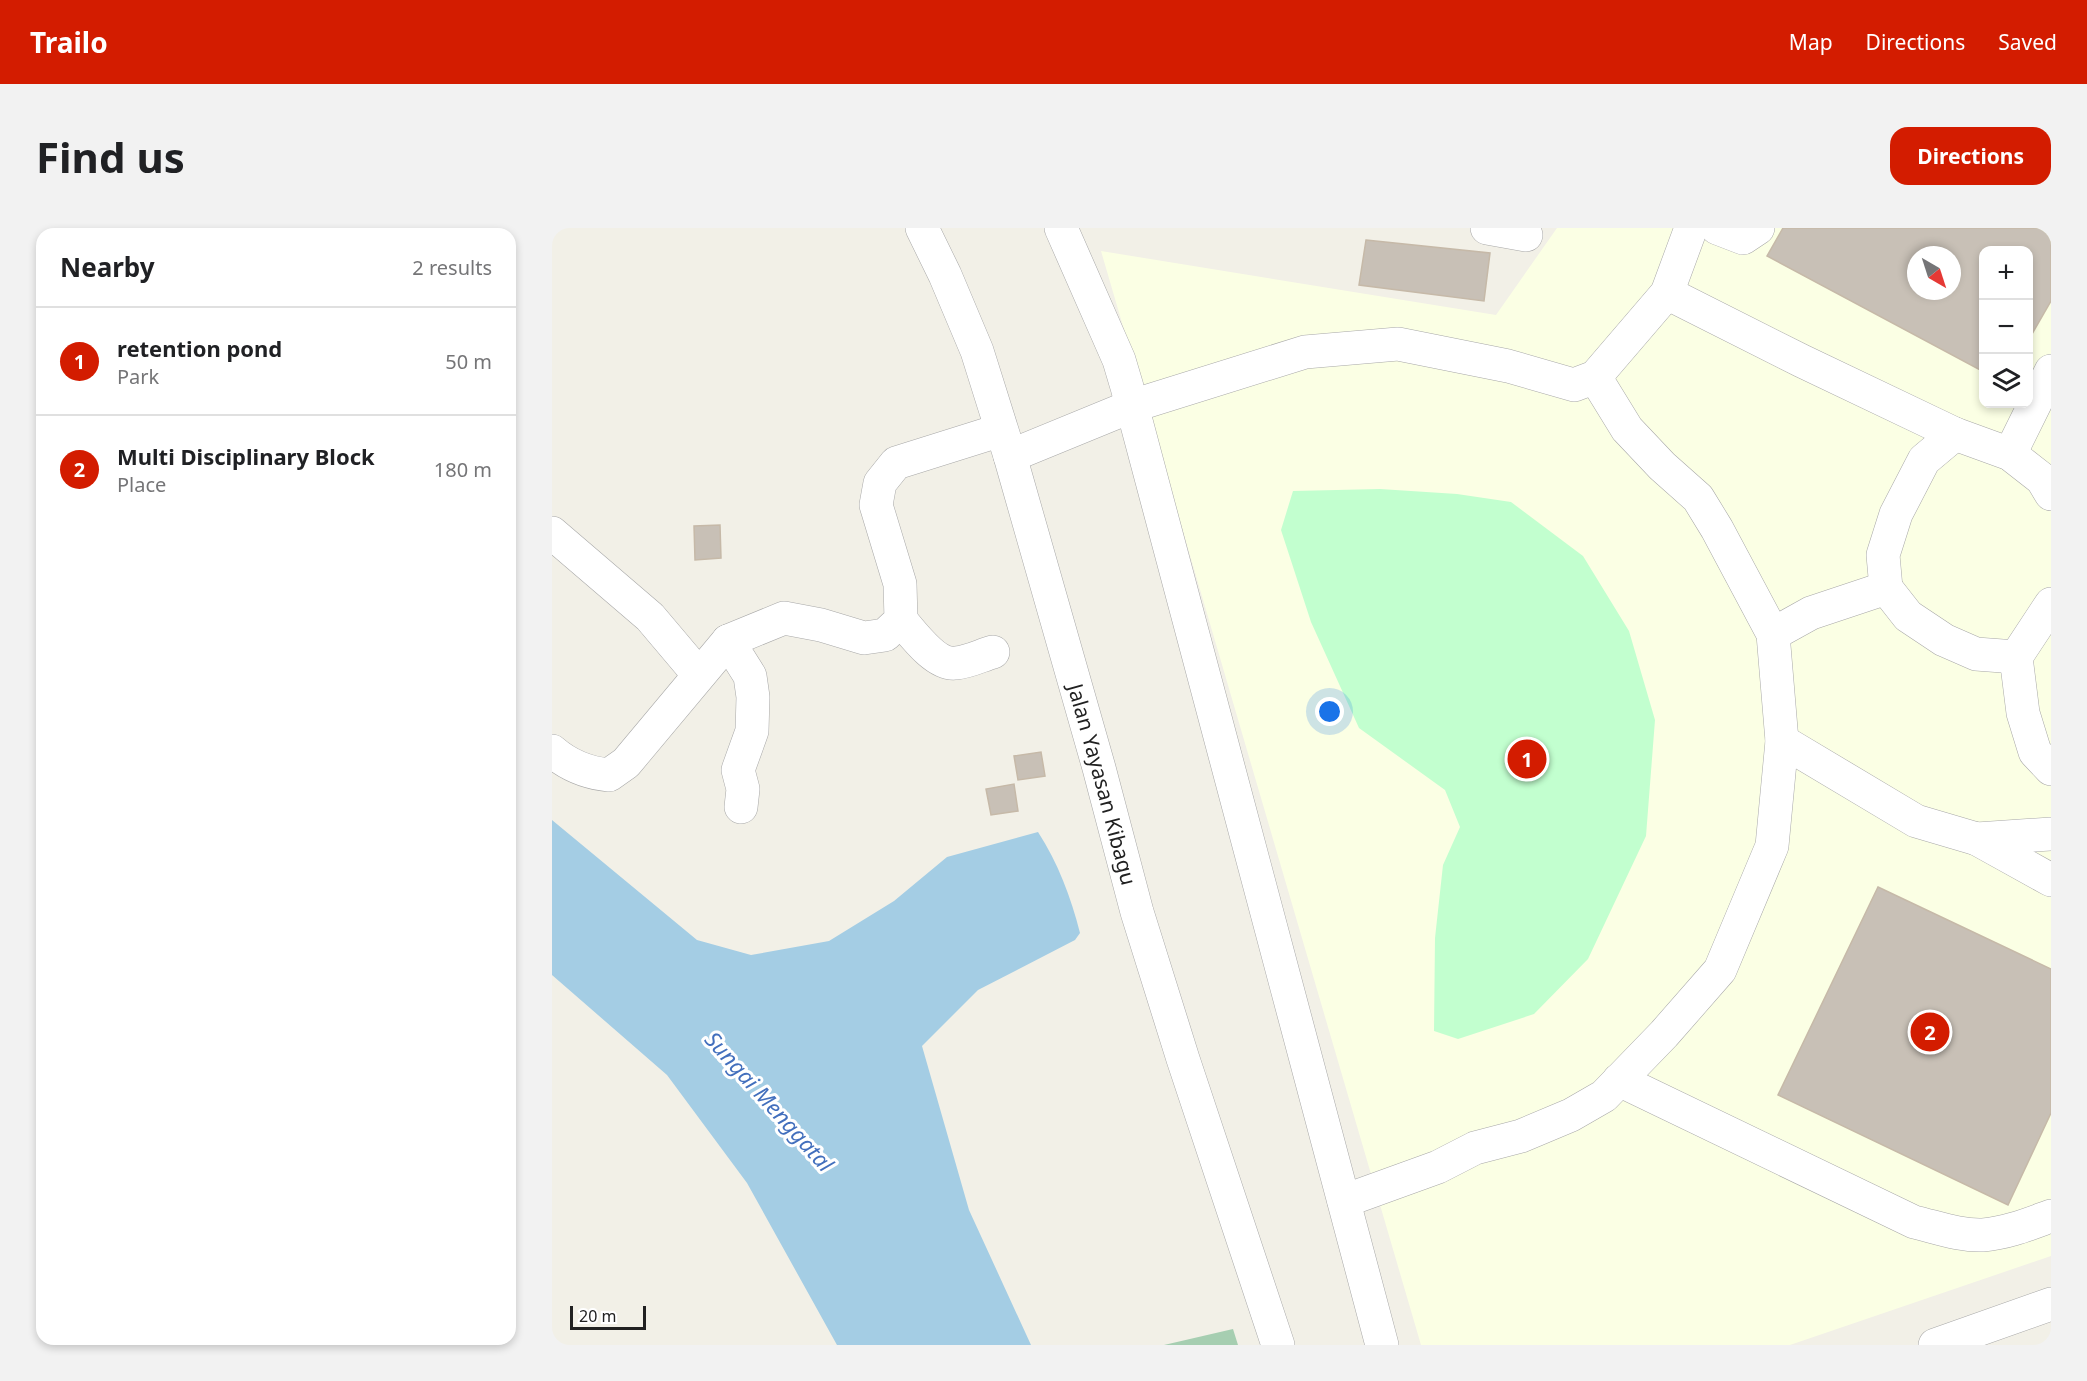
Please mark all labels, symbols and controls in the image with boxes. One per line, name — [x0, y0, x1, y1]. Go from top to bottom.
text: Trailo — [30, 23, 108, 61]
text: Map — [1789, 28, 1833, 56]
text: Directions — [1866, 28, 1965, 56]
text: Saved — [1998, 28, 2057, 56]
button: Directions — [1890, 127, 2051, 185]
text: Find us — [36, 128, 185, 185]
north arrow — [1907, 246, 1961, 300]
map controls — [1979, 246, 2033, 408]
button: + — [1979, 246, 2033, 300]
text: Nearby — [60, 249, 155, 285]
text: 2 results — [412, 254, 492, 281]
button: − — [1979, 300, 2033, 354]
text: retention pond — [117, 333, 282, 363]
text: 1 — [74, 348, 85, 375]
text: 50 m — [445, 348, 492, 375]
button: layers — [1979, 354, 2033, 408]
text: Park — [117, 363, 159, 390]
text: Multi Disciplinary Block — [117, 441, 375, 471]
text: 2 — [74, 456, 85, 483]
text: 180 m — [434, 456, 492, 483]
text: Place — [117, 471, 166, 498]
street label: Jalan Yayasan Kibagu — [1061, 678, 1143, 888]
your location — [1315, 697, 1344, 726]
pin: 1 — [1508, 736, 1546, 782]
pin: 2 — [1910, 1010, 1950, 1054]
water label: Sungai Menggatal — [699, 1024, 842, 1178]
scale bar — [570, 1303, 646, 1330]
text: 20 m — [579, 1305, 616, 1327]

